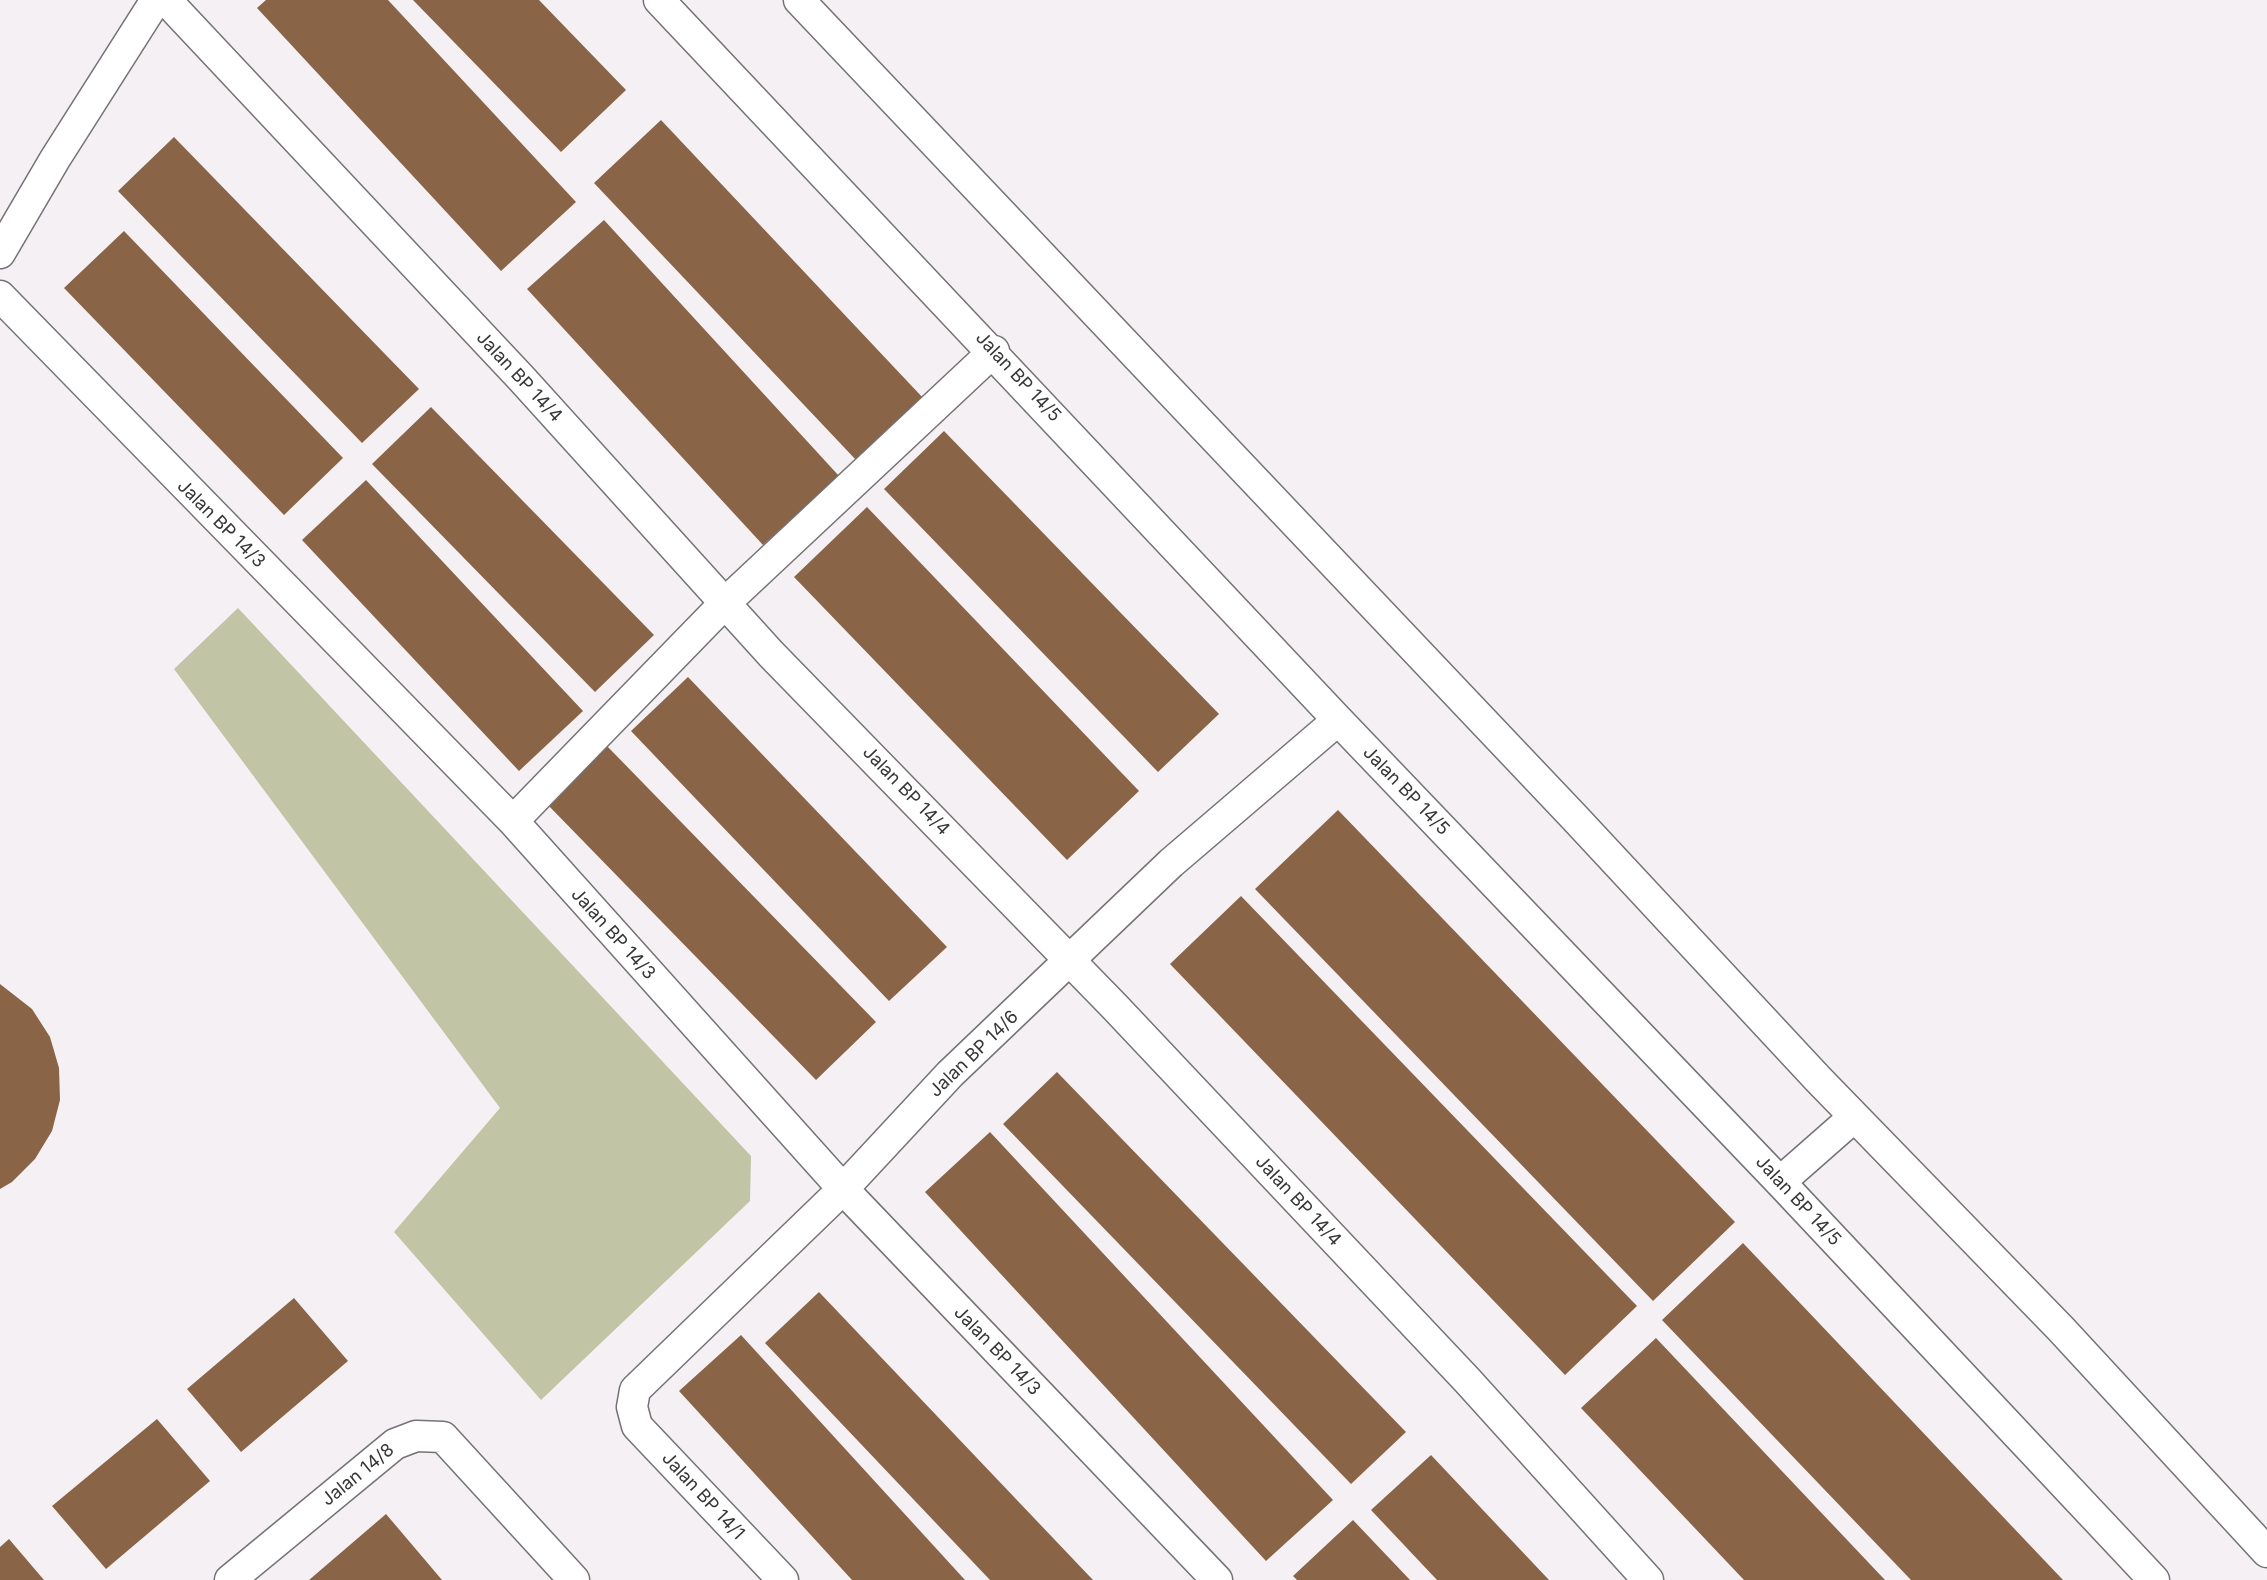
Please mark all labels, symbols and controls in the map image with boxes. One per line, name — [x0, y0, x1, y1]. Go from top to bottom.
street label: Jalan BP 14/4 — [472, 327, 566, 427]
street label: Jalan BP 14/5 — [971, 327, 1065, 427]
street label: Jalan BP 14/3 — [173, 476, 269, 572]
street label: Jalan BP 14/4 — [858, 742, 954, 840]
street label: Jalan BP 14/5 — [1358, 742, 1454, 840]
street label: Jalan BP 14/3 — [566, 884, 660, 984]
street label: Jalan BP 14/6 — [925, 1006, 1023, 1102]
street label: Jalan BP 14/4 — [1251, 1151, 1345, 1251]
street label: Jalan BP 14/5 — [1751, 1151, 1845, 1251]
street label: Jalan BP 14/3 — [949, 1302, 1045, 1400]
street label: Jalan 14/8 — [317, 1439, 399, 1511]
street label: Jalan BP 14/1 — [657, 1448, 749, 1544]

